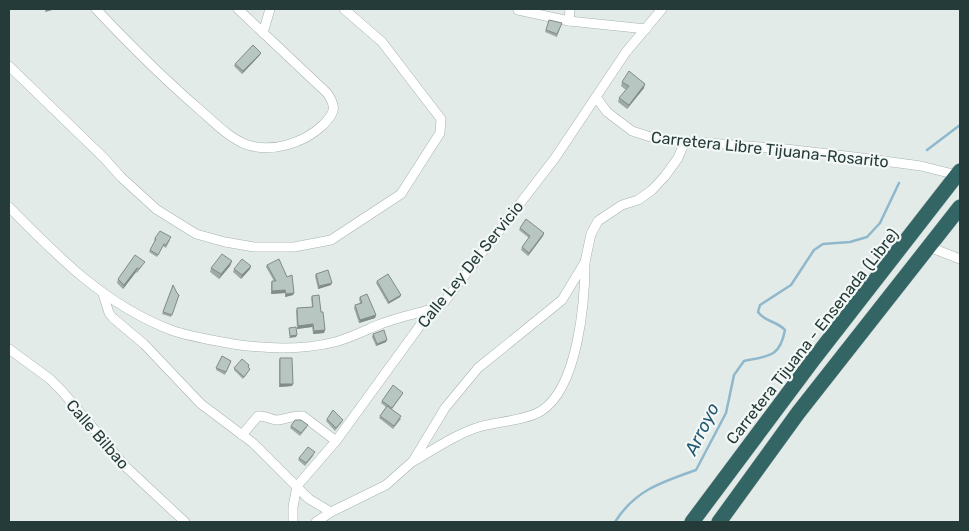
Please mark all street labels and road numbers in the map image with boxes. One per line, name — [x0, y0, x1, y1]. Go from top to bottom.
street label: Carretera Libre Tijuana-Rosarito — [650, 128, 890, 171]
street label: Calle Ley Del Servicio — [413, 197, 527, 331]
street label: Carretera Tijuana - Ensenada (Libre) — [722, 225, 903, 448]
street label: Calle Bilbao — [62, 396, 133, 473]

